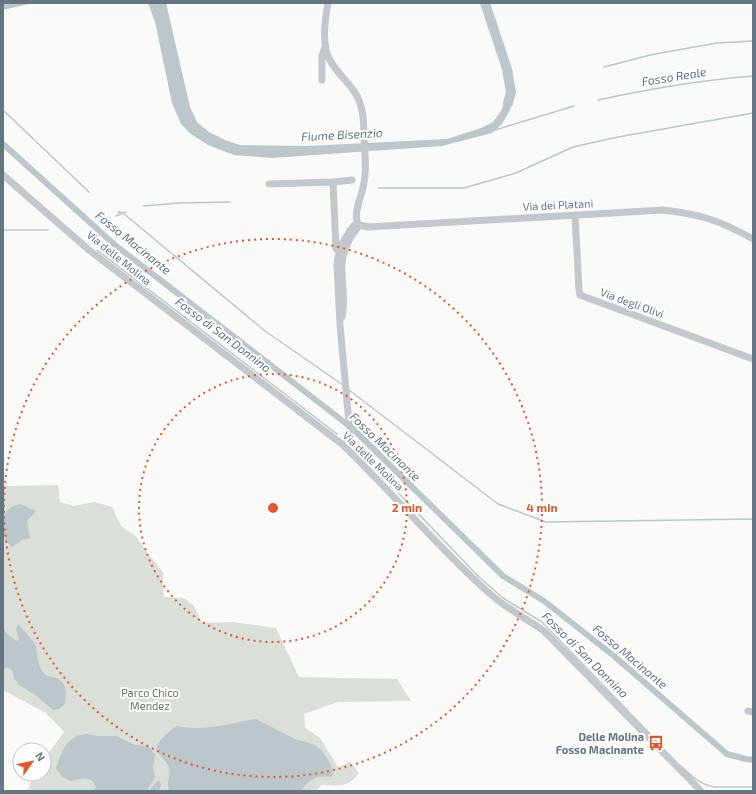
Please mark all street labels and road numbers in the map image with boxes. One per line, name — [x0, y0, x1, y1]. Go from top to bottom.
street label: Via dei Platani — [522, 196, 594, 213]
street label: Via delle Molina — [84, 228, 154, 288]
street label: Via degli Olivi — [599, 285, 666, 320]
street label: Via delle Molina — [340, 428, 406, 493]

